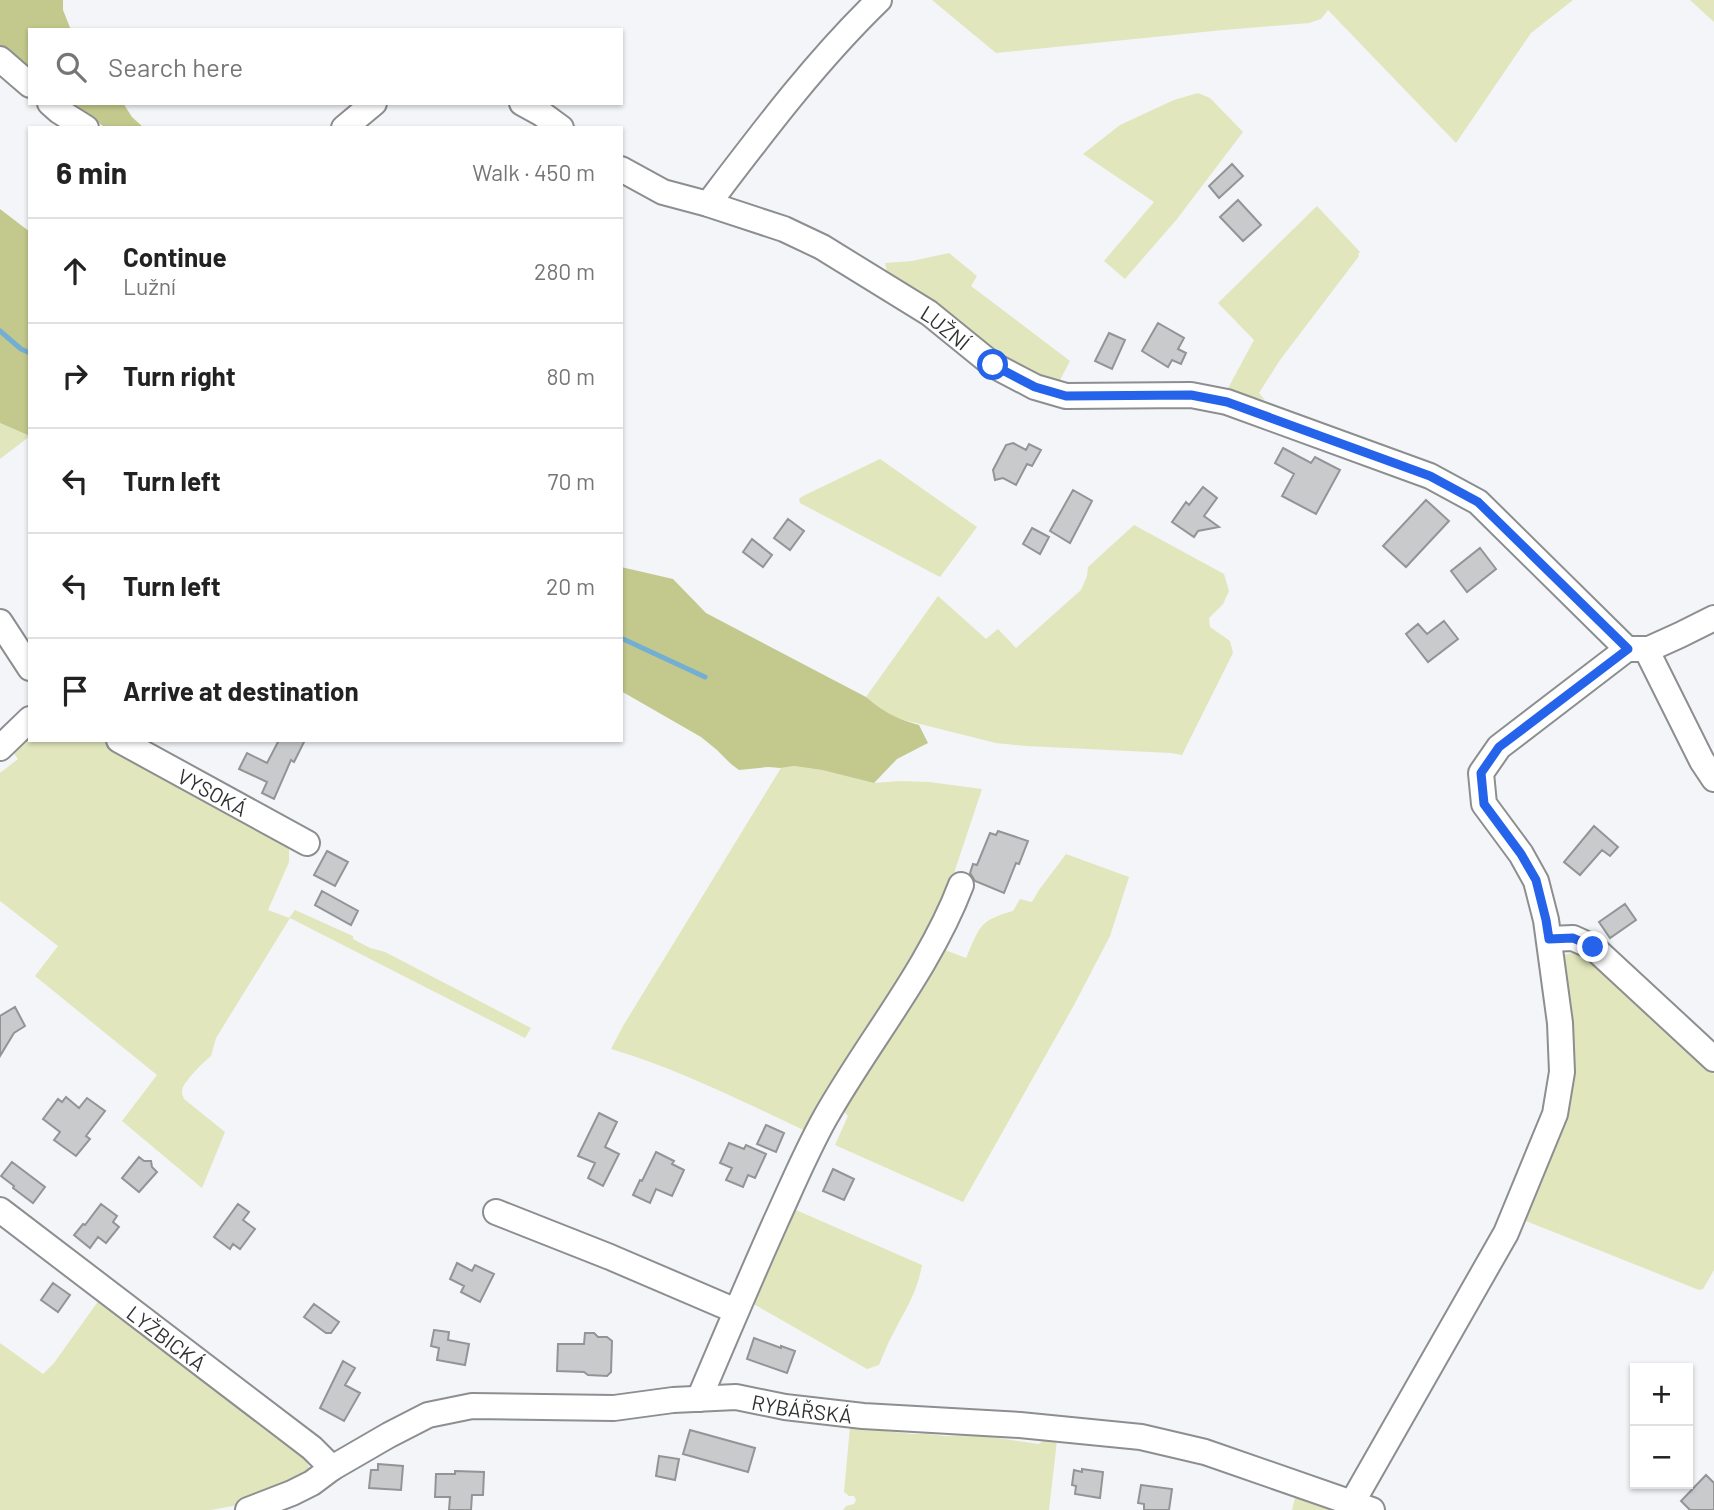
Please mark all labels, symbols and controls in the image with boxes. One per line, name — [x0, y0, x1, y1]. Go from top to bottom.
search box — [28, 28, 623, 105]
icon: search — [52, 48, 90, 86]
text: Search here — [108, 51, 243, 82]
text: 6 min — [56, 154, 127, 190]
text: Walk · 450 m — [472, 158, 595, 186]
text: Continue — [123, 241, 227, 272]
icon: ahead — [56, 252, 94, 290]
text: 280 m — [534, 257, 595, 285]
text: Lužní — [123, 272, 176, 300]
street label: LUŽNÍ — [917, 299, 976, 354]
route start — [977, 349, 1008, 380]
icon: right — [56, 357, 94, 395]
text: Turn right — [123, 360, 236, 391]
text: 80 m — [546, 362, 595, 390]
icon: left — [56, 462, 94, 500]
text: Turn left — [123, 465, 221, 496]
text: 70 m — [548, 467, 595, 495]
icon: left — [56, 567, 94, 605]
text: Turn left — [123, 570, 221, 601]
text: 20 m — [546, 572, 595, 600]
icon: arrive — [56, 672, 94, 710]
text: Arrive at destination — [123, 675, 359, 706]
street label: VYSOKÁ — [174, 762, 252, 821]
route end — [1577, 931, 1608, 962]
street label: LYŽBICKÁ — [123, 1299, 212, 1376]
map controls — [1630, 1363, 1693, 1489]
button: + — [1630, 1363, 1693, 1426]
street label: RYBÁŘSKÁ — [750, 1388, 854, 1427]
button: − — [1630, 1426, 1693, 1489]

